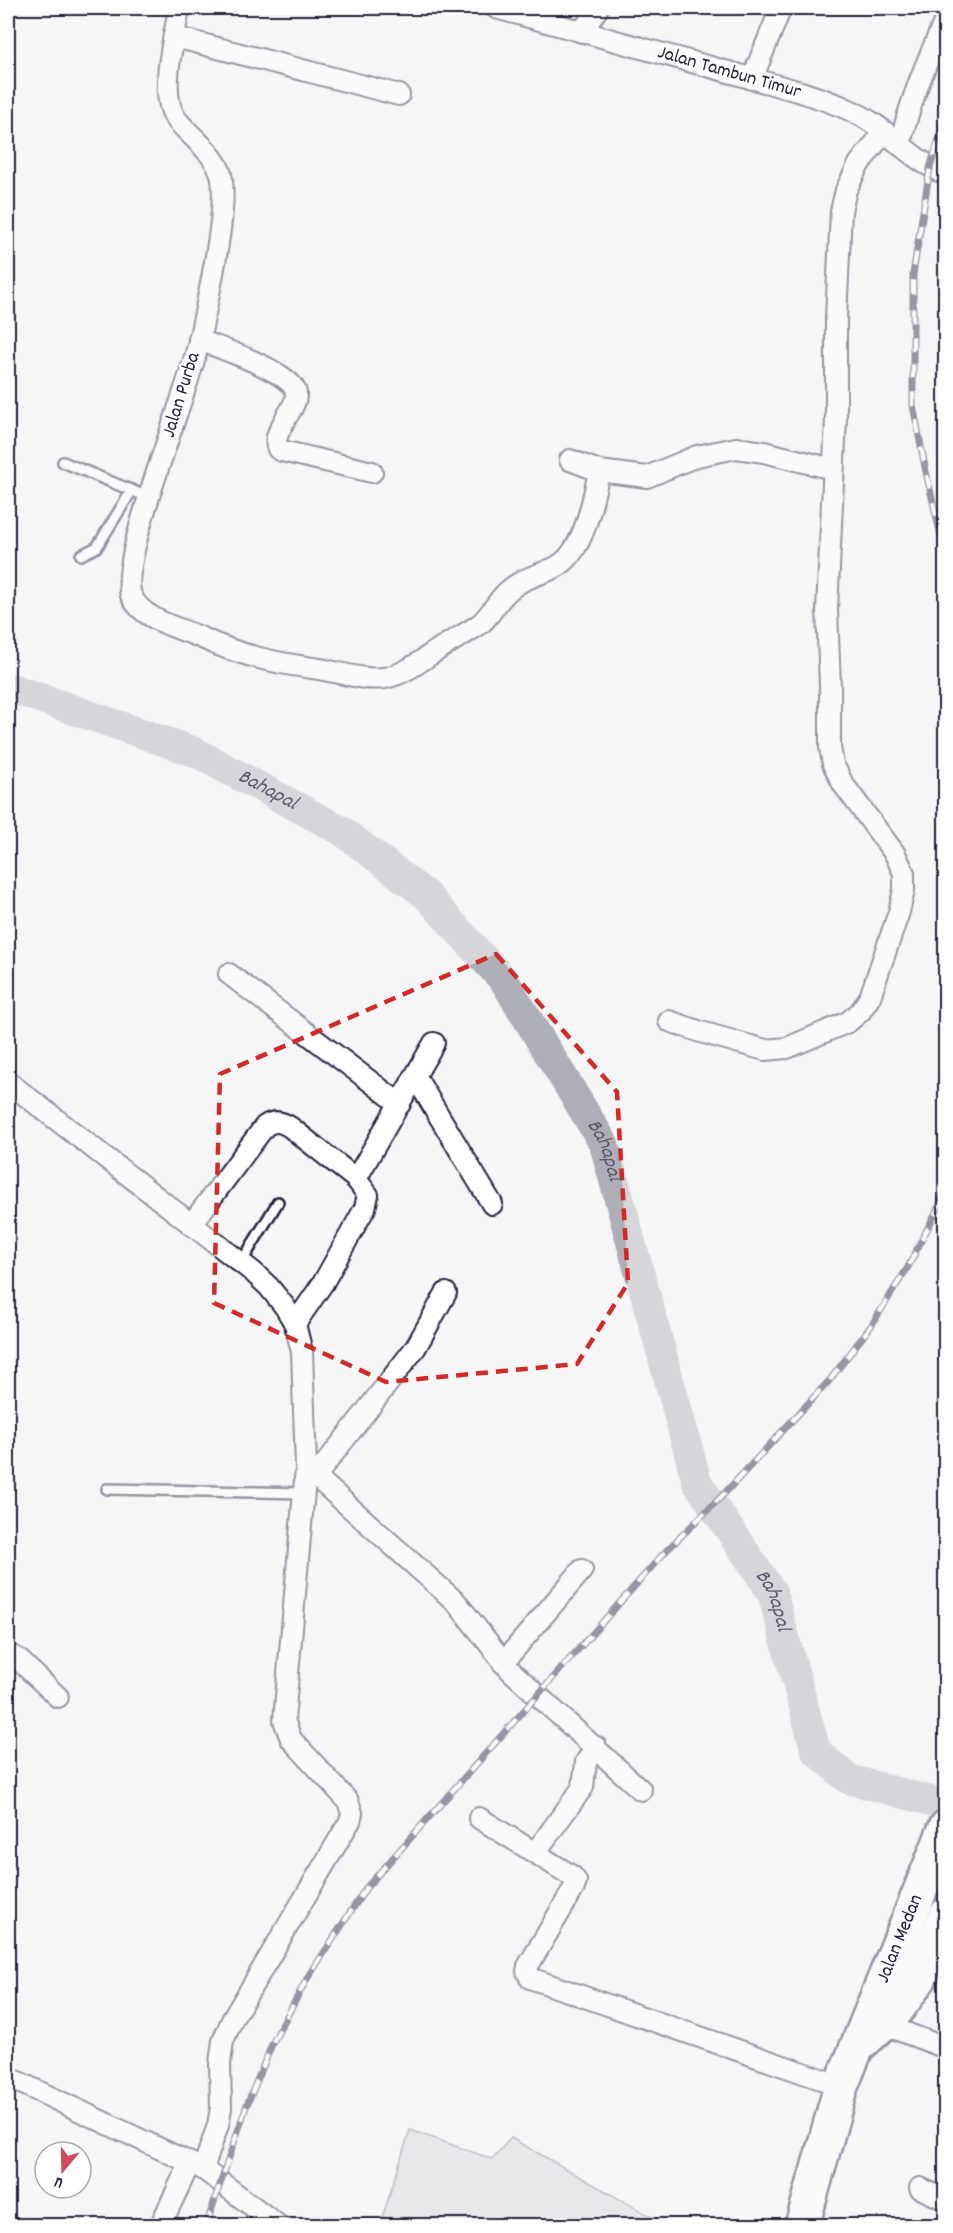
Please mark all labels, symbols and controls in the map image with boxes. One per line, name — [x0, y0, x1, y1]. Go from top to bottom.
street label: Jalan Tambun Timur — [654, 39, 805, 107]
street label: Jalan Purba — [156, 348, 208, 441]
water label: Bahapal — [232, 763, 304, 820]
water label: Bahapal — [578, 1114, 629, 1187]
water label: Bahapal — [746, 1564, 798, 1637]
street label: Jalan Medan — [870, 1890, 931, 1987]
north arrow — [33, 2140, 93, 2200]
text: U — [51, 2170, 66, 2194]

